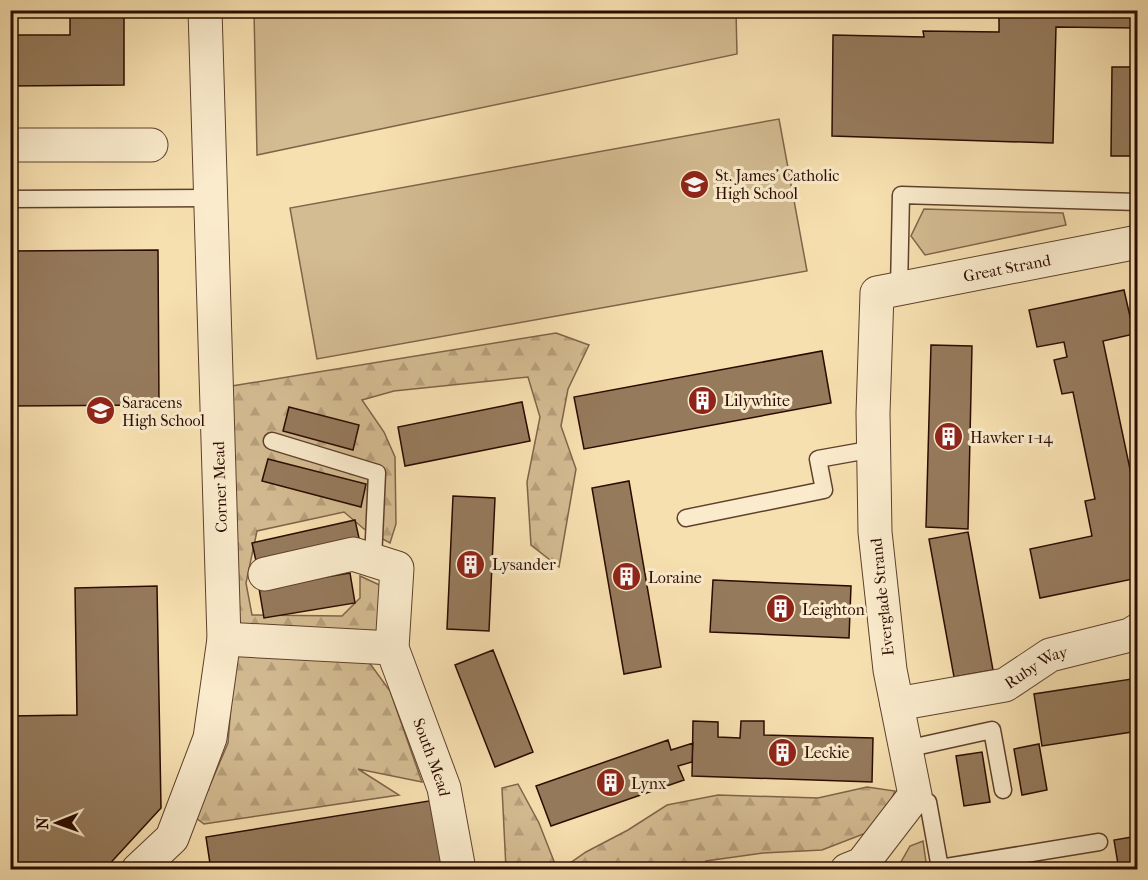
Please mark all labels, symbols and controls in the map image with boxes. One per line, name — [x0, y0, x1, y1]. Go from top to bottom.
place label: St. James' Catholic High School — [715, 166, 839, 203]
school or university icon: St. James' Catholic High School — [678, 168, 710, 200]
street label: Great Strand — [962, 250, 1053, 285]
building icon: Lilywhite — [687, 384, 719, 416]
place label: Lilywhite — [724, 391, 790, 410]
place label: Saracens High School — [122, 393, 206, 430]
school or university icon: Saracens High School — [85, 395, 117, 427]
building icon: Hawker 1-14 — [933, 421, 965, 453]
place label: Hawker 1-14 — [970, 428, 1053, 447]
street label: Corner Mead — [209, 441, 231, 533]
street label: Everglade Strand — [866, 537, 898, 657]
building icon: Lysander — [455, 548, 487, 580]
place label: Lysander — [492, 555, 556, 574]
building icon: Loraine — [611, 561, 643, 593]
place label: Loraine — [648, 568, 702, 587]
building icon: Leighton — [765, 593, 797, 625]
place label: Leighton — [802, 600, 865, 619]
street label: Ruby Way — [1001, 641, 1070, 692]
street label: South Mead — [409, 715, 455, 798]
building icon: Leckie — [767, 736, 799, 768]
place label: Leckie — [804, 743, 850, 762]
building icon: Lynx — [594, 767, 626, 799]
place label: Lynx — [631, 774, 667, 793]
north arrow — [27, 793, 87, 853]
text: N — [33, 816, 52, 829]

